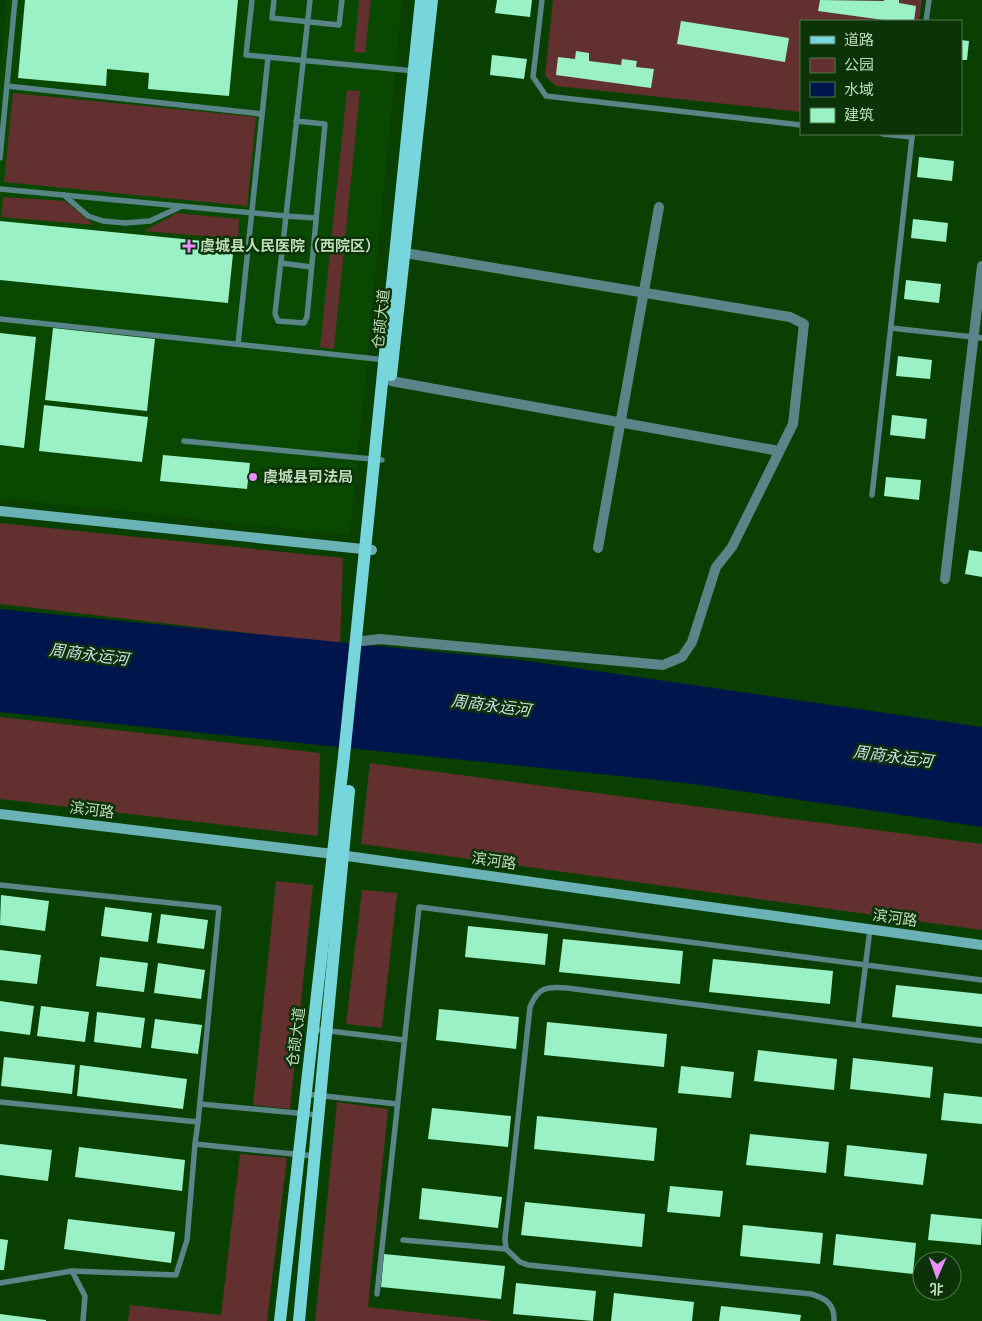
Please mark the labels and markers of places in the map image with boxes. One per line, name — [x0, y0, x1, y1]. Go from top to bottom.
place label: 虞城县人民医院（西院区） — [200, 236, 380, 255]
marker: 虞城县人民医院（西院区） — [182, 239, 196, 253]
place label: 虞城县司法局 — [263, 467, 353, 486]
marker: 虞城县司法局 — [247, 471, 259, 483]

